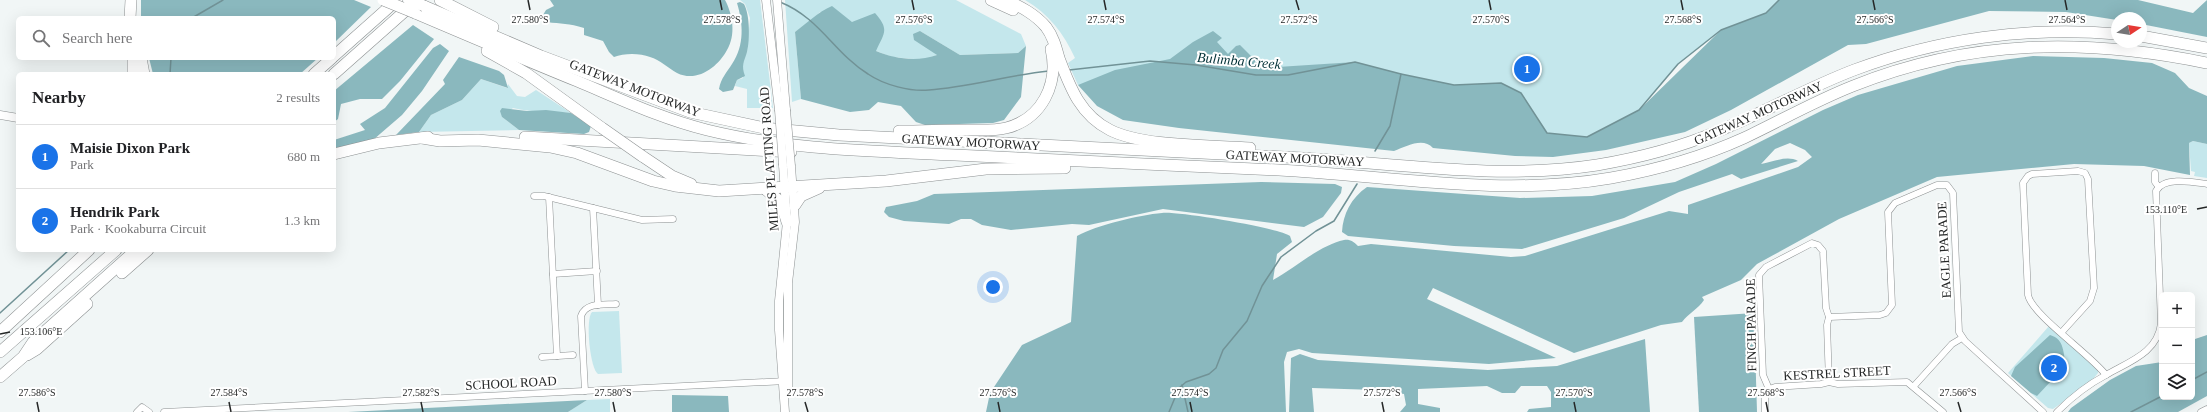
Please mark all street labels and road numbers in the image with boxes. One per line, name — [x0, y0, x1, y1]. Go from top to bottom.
street label: GATEWAY MOTORWAY — [568, 56, 703, 120]
street label: GATEWAY MOTORWAY — [1692, 78, 1825, 148]
street label: MILES PLATTING ROAD — [756, 86, 782, 232]
street label: GATEWAY MOTORWAY — [901, 131, 1041, 153]
street label: GATEWAY MOTORWAY — [1225, 147, 1365, 169]
street label: EAGLE PARADE — [1934, 201, 1954, 299]
street label: FINCH PARADE — [1743, 278, 1759, 372]
street label: KESTREL STREET — [1783, 363, 1891, 383]
street label: SCHOOL ROAD — [465, 373, 557, 393]

